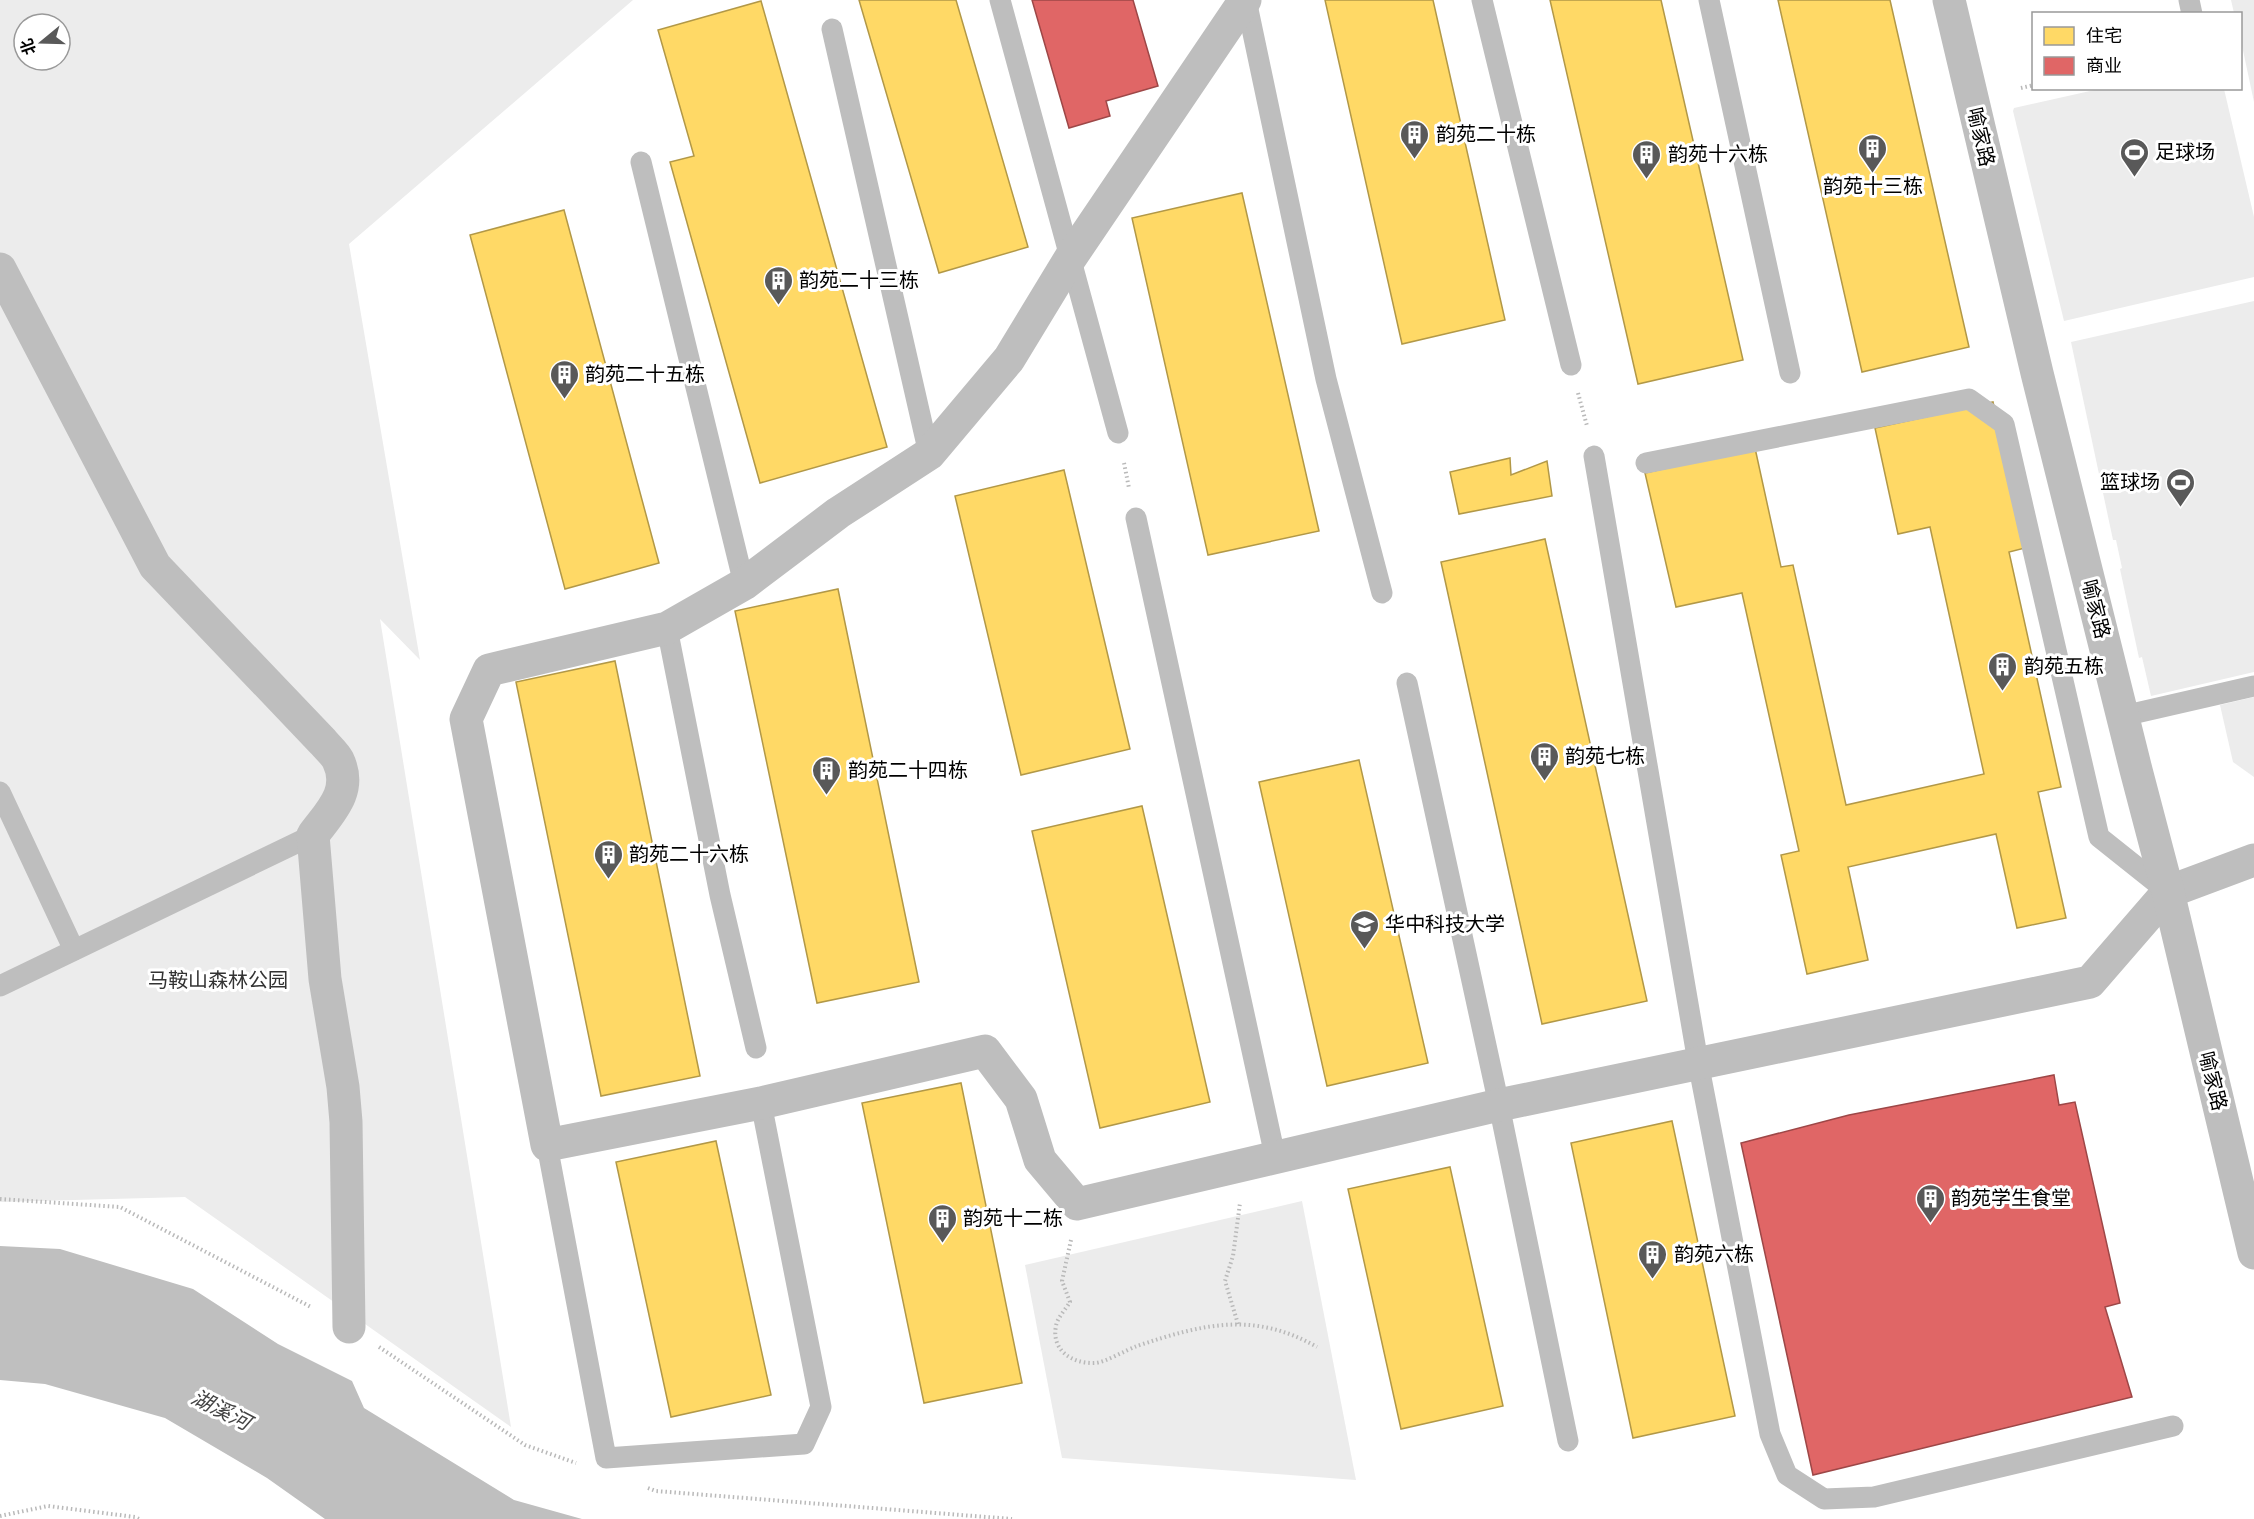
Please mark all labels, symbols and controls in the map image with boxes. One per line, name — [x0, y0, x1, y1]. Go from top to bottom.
north arrow — [12, 12, 72, 72]
legend — [2032, 12, 2242, 90]
text: 住宅 — [2086, 24, 2122, 47]
text: 北 — [16, 36, 41, 58]
text: 商业 — [2086, 54, 2122, 77]
street label: 喻家路 — [1962, 105, 2000, 169]
building icon: 韵苑二十栋 — [1399, 118, 1431, 160]
place label: 韵苑二十栋 — [1436, 121, 1536, 147]
building icon: 韵苑十三栋 — [1857, 132, 1889, 174]
sports icon: 足球场 — [2118, 136, 2150, 178]
building icon: 韵苑十六栋 — [1631, 138, 1663, 180]
place label: 足球场 — [2155, 139, 2215, 165]
place label: 韵苑十六栋 — [1668, 141, 1768, 167]
place label: 韵苑十三栋 — [1823, 173, 1923, 199]
building icon: 韵苑二十三栋 — [762, 264, 794, 306]
place label: 韵苑二十三栋 — [799, 267, 919, 293]
building icon: 韵苑二十五栋 — [548, 358, 580, 400]
place label: 韵苑二十五栋 — [585, 361, 705, 387]
sports icon: 篮球场 — [2165, 466, 2197, 508]
place label: 篮球场 — [2100, 469, 2160, 495]
street label: 喻家路 — [2076, 577, 2116, 641]
building icon: 韵苑五栋 — [1987, 650, 2019, 692]
place label: 韵苑五栋 — [2024, 653, 2104, 679]
building icon: 韵苑七栋 — [1528, 740, 1560, 782]
place label: 韵苑七栋 — [1565, 743, 1645, 769]
building icon: 韵苑二十四栋 — [811, 754, 843, 796]
place label: 韵苑二十四栋 — [848, 757, 968, 783]
building icon: 韵苑二十六栋 — [592, 838, 624, 880]
place label: 韵苑二十六栋 — [629, 841, 749, 867]
school or university icon: 华中科技大学 — [1348, 908, 1380, 950]
place label: 华中科技大学 — [1385, 911, 1505, 937]
park label: 马鞍山森林公园 — [148, 967, 288, 993]
street label: 喻家路 — [2193, 1049, 2233, 1113]
building icon: 韵苑学生食堂 — [1914, 1182, 1946, 1224]
place label: 韵苑学生食堂 — [1951, 1185, 2071, 1211]
building icon: 韵苑十二栋 — [926, 1202, 958, 1244]
place label: 韵苑十二栋 — [963, 1205, 1063, 1231]
building icon: 韵苑六栋 — [1637, 1238, 1669, 1280]
place label: 韵苑六栋 — [1674, 1241, 1754, 1267]
water label: 湖溪河 — [187, 1383, 259, 1438]

